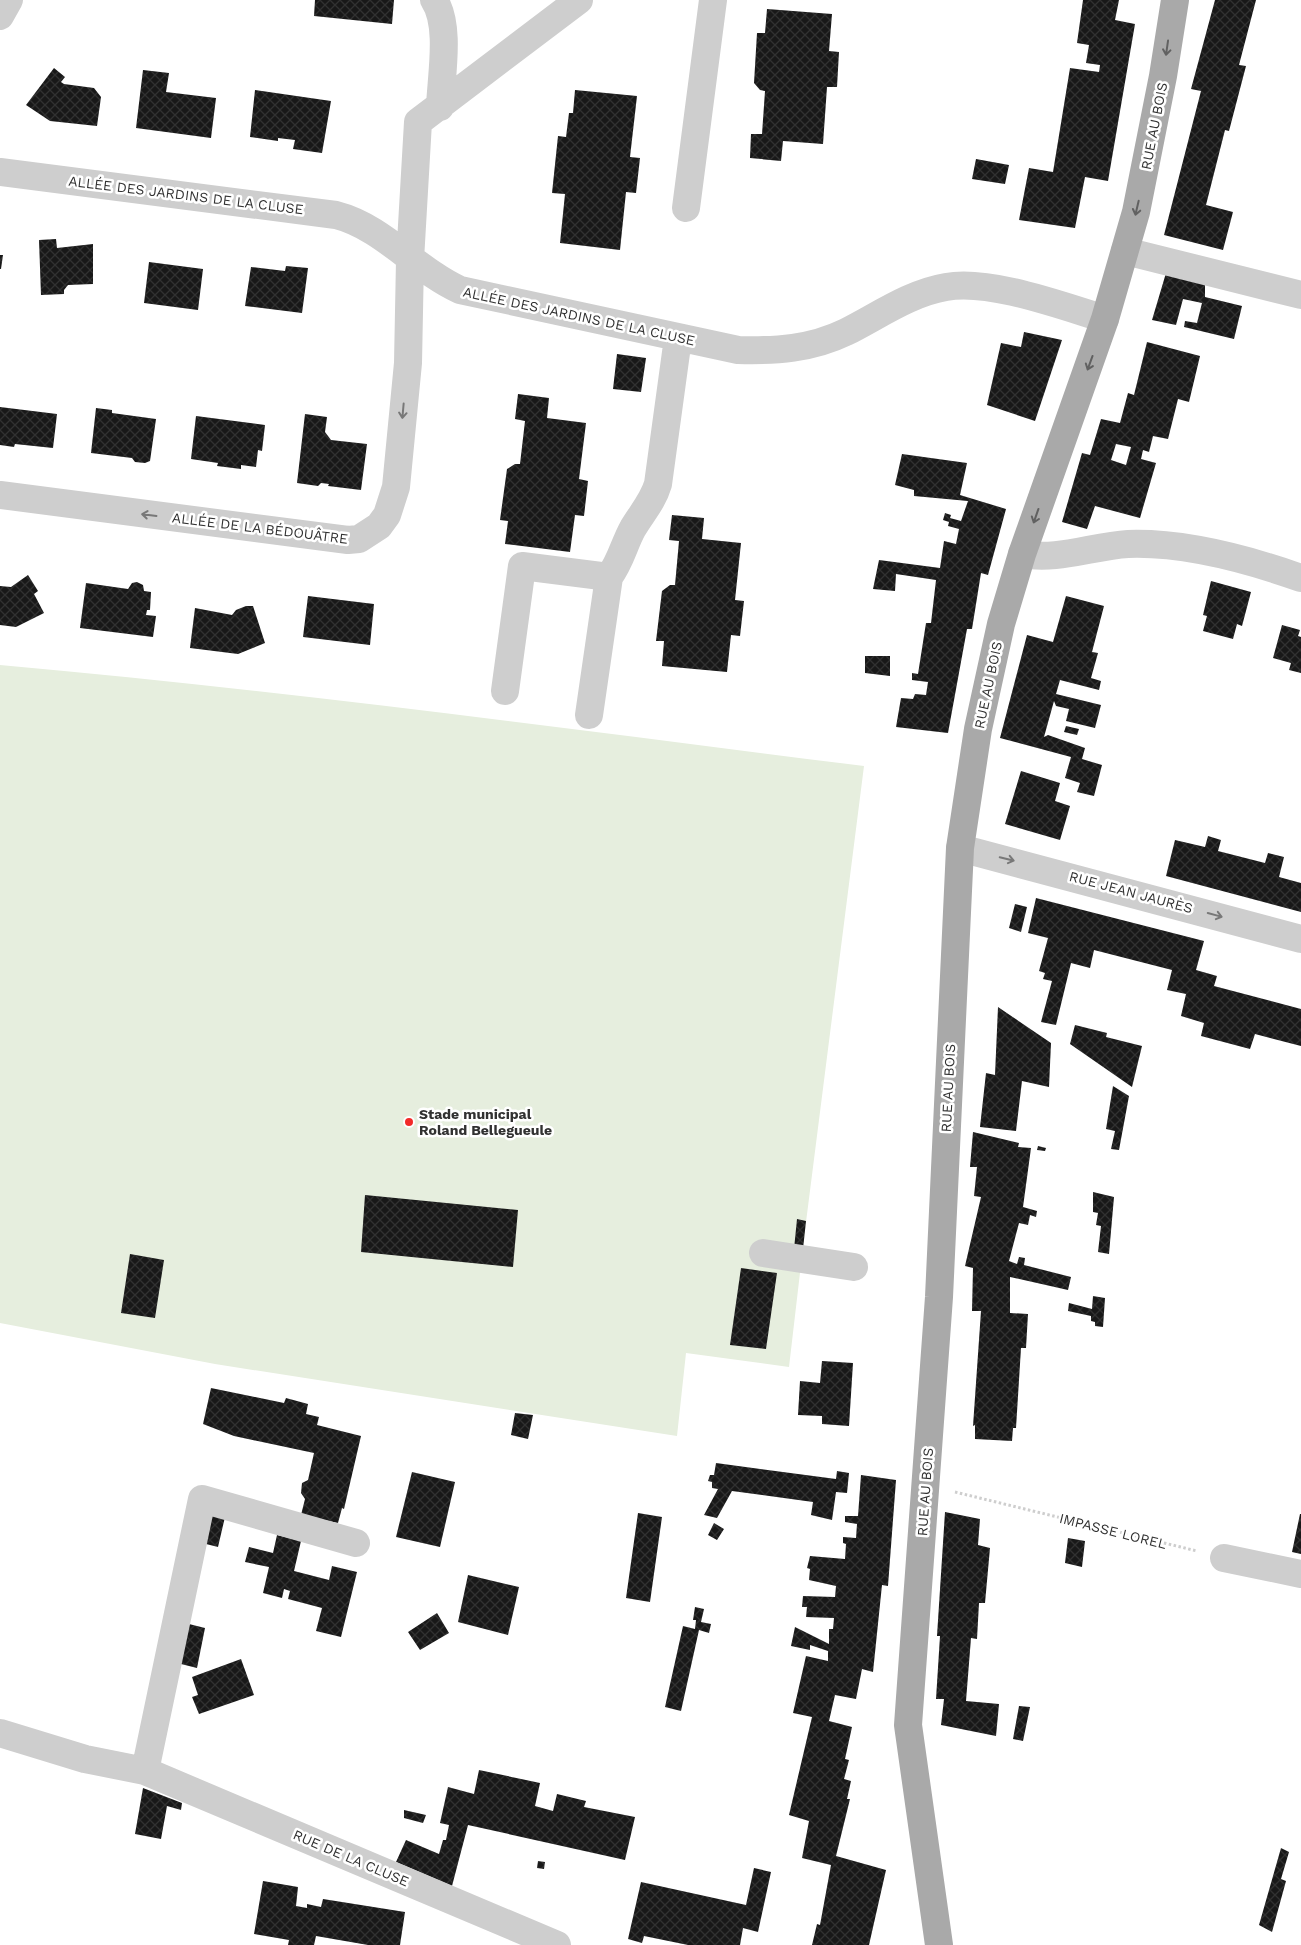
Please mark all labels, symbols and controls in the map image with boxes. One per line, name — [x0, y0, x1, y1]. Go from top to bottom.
one-way arrow — [1162, 40, 1172, 56]
street label: RUE AU BOIS — [1138, 81, 1170, 171]
street label: ALLÉE DES JARDINS DE LA CLUSE — [68, 173, 304, 217]
one-way arrow — [1132, 199, 1141, 215]
street label: ALLÉE DES JARDINS DE LA CLUSE — [462, 284, 696, 348]
one-way arrow — [1085, 355, 1094, 370]
one-way arrow — [399, 403, 408, 419]
one-way arrow — [1030, 508, 1040, 524]
one-way arrow — [141, 509, 157, 519]
street label: ALLÉE DE LA BÉDOUÂTRE — [171, 509, 349, 547]
street label: RUE AU BOIS — [971, 640, 1005, 730]
one-way arrow — [999, 855, 1015, 864]
street label: RUE JEAN JAURÈS — [1068, 868, 1194, 916]
one-way arrow — [1207, 911, 1223, 921]
street label: RUE AU BOIS — [938, 1043, 958, 1133]
place label: Stade municipal Roland Bellegueule — [419, 1106, 552, 1138]
marker: Stade municipal Roland Bellegueule — [403, 1116, 415, 1128]
street label: RUE AU BOIS — [914, 1447, 936, 1537]
street label: IMPASSE LOREL — [1058, 1510, 1168, 1552]
street label: RUE DE LA CLUSE — [291, 1826, 411, 1890]

